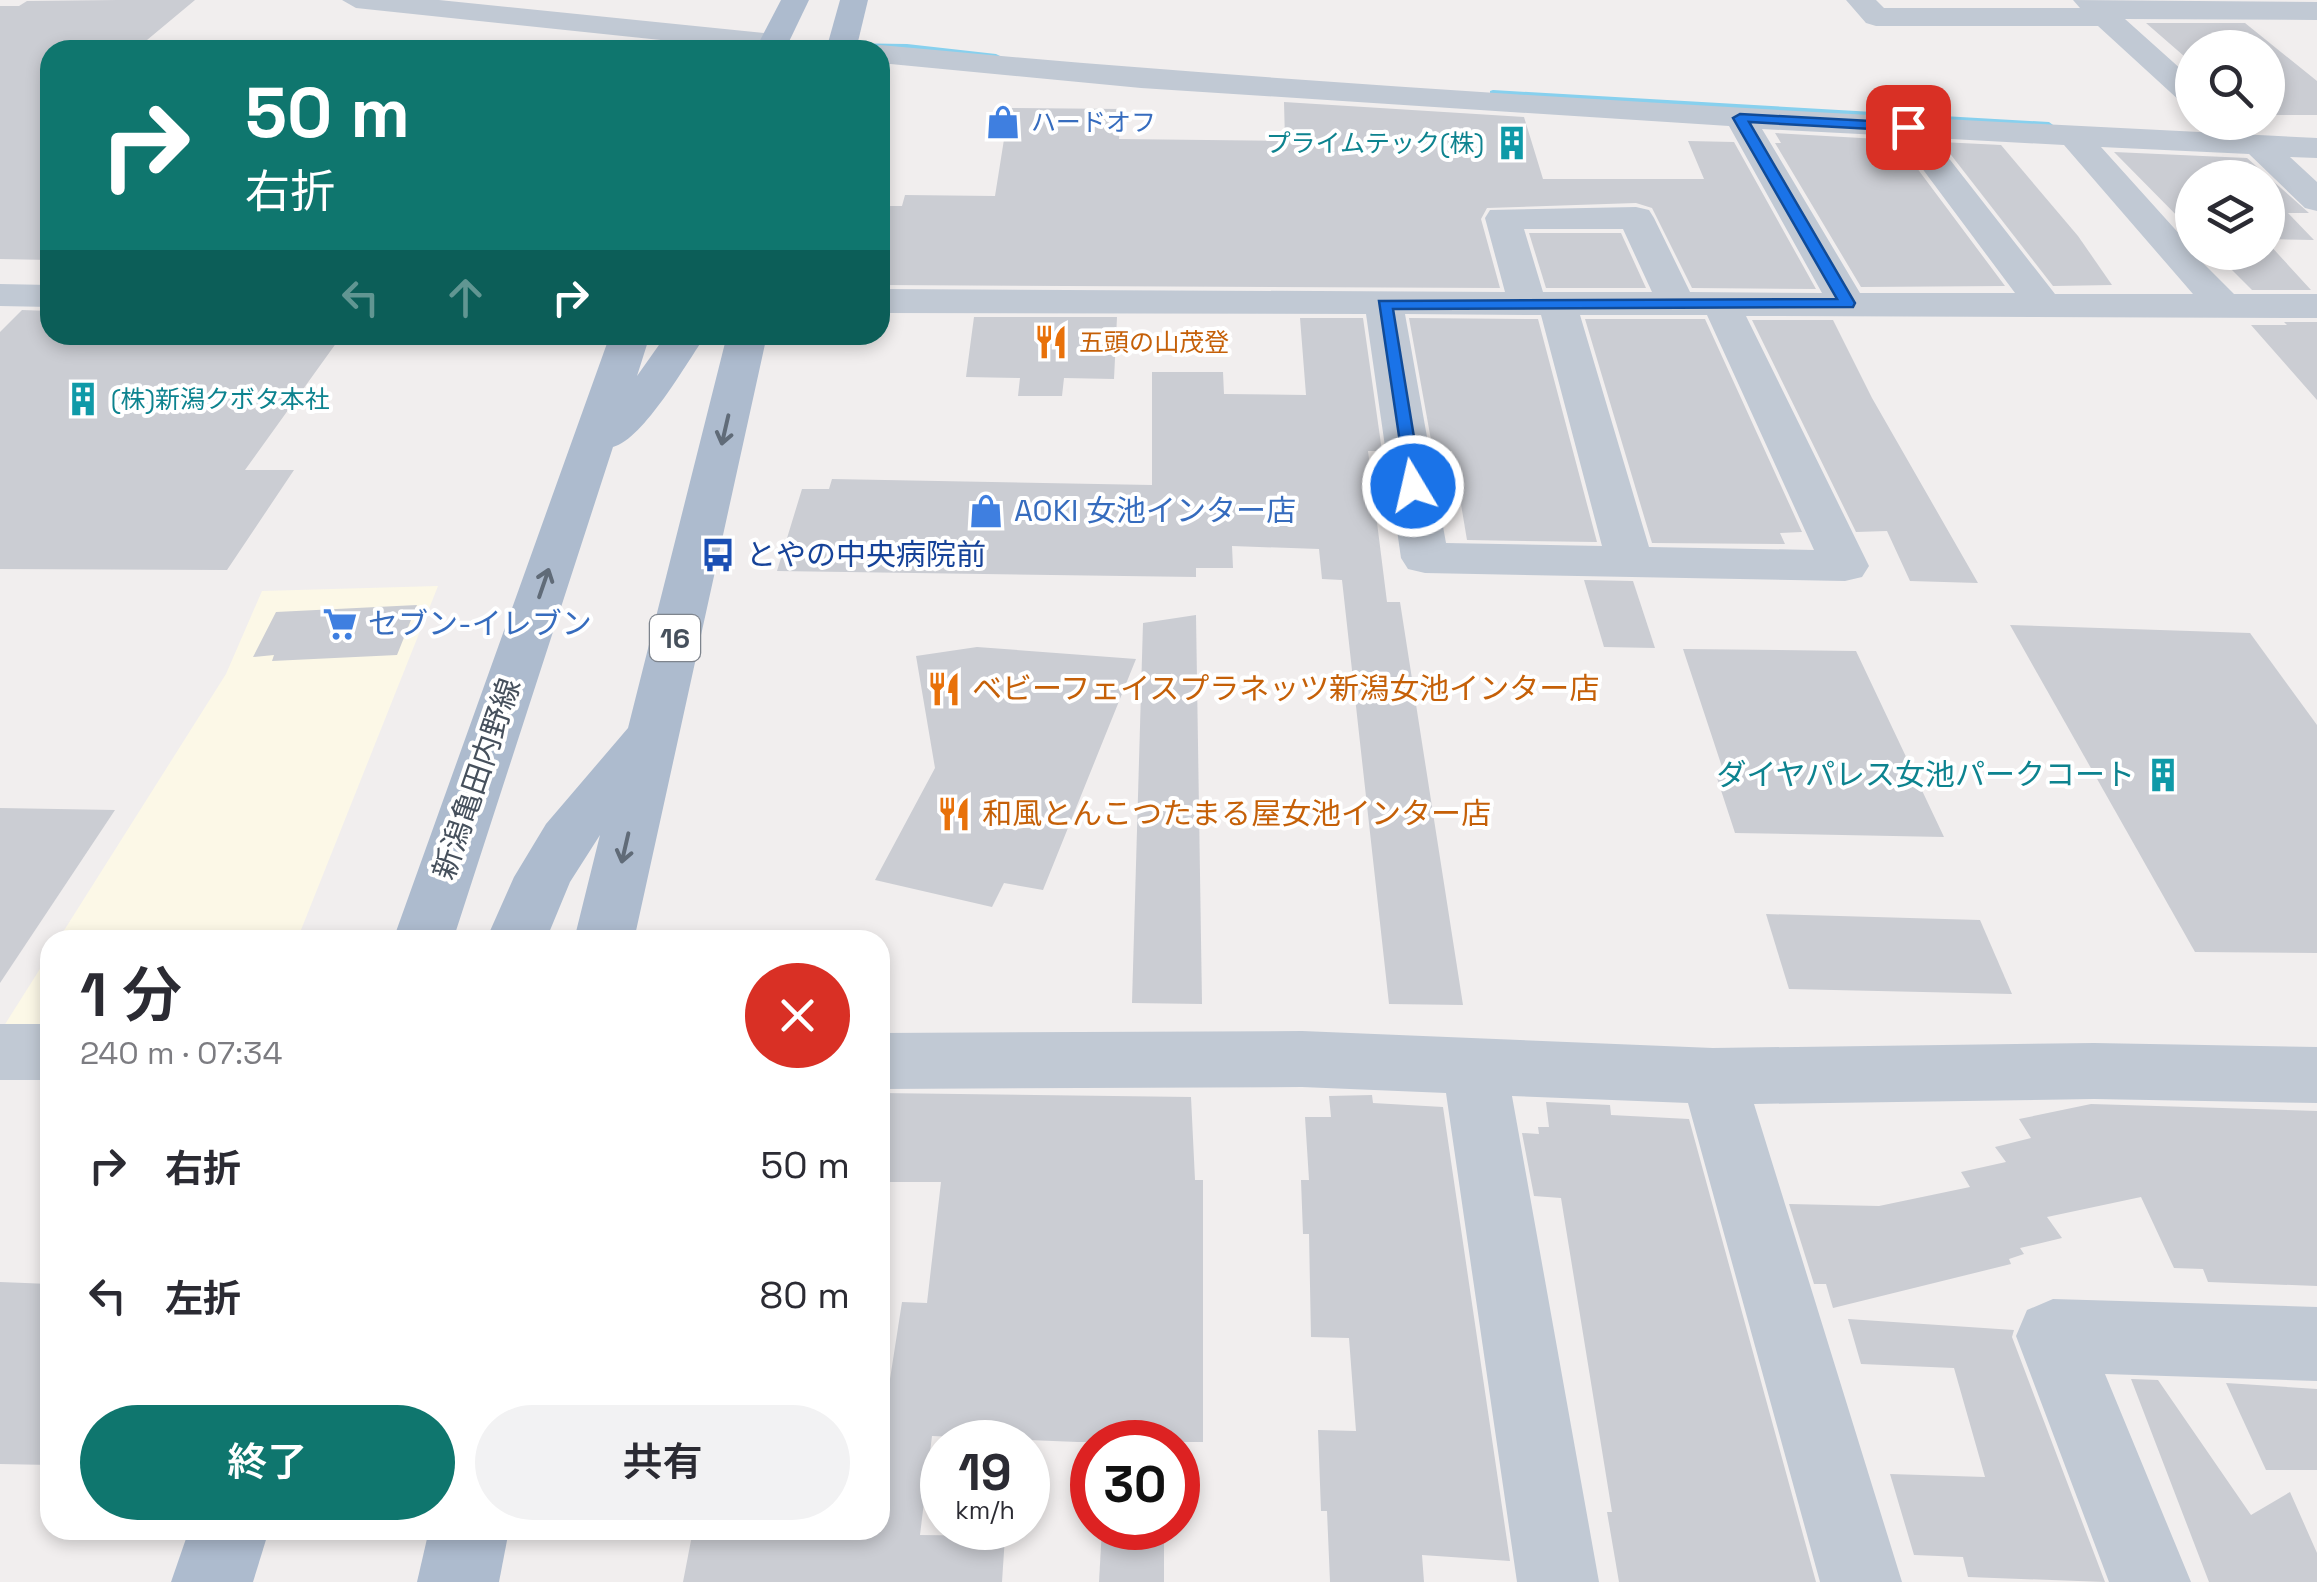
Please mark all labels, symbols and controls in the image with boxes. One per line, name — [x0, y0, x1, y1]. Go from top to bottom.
map controls — [2175, 30, 2285, 270]
button: search — [2175, 30, 2285, 140]
text: 50 m — [245, 68, 410, 157]
icon: right — [80, 80, 210, 210]
pin — [1866, 85, 1951, 170]
icon: arrive — [1881, 100, 1936, 155]
shop icon: ハードオフ — [984, 103, 1022, 141]
place label: ハードオフ — [1031, 106, 1156, 138]
building icon: プライムテック(株) — [1493, 124, 1531, 162]
place label: プライムテック(株) — [1266, 127, 1484, 159]
button: layers — [2175, 160, 2285, 270]
text: 右折 — [245, 163, 335, 220]
icon: left — [333, 270, 388, 325]
icon: ahead — [438, 270, 493, 325]
icon: right — [543, 270, 598, 325]
restaurant icon: 五頭の山茂登 — [1032, 323, 1070, 361]
place label: 五頭の山茂登 — [1079, 326, 1229, 358]
building icon: (株)新潟クボタ本社 — [64, 380, 102, 418]
place label: (株)新潟クボタ本社 — [111, 383, 330, 415]
one-way arrow — [715, 413, 733, 445]
position arrow — [1361, 434, 1465, 538]
place label: AOKI 女池インター店 — [1014, 491, 1296, 530]
shop icon: AOKI 女池インター店 — [967, 492, 1005, 530]
place label: とやの中央病院前 — [746, 535, 986, 574]
bus stop icon: とやの中央病院前 — [699, 536, 737, 574]
one-way arrow — [537, 567, 555, 599]
place label: セブン-イレブン — [368, 604, 592, 643]
supermarket icon: セブン-イレブン — [321, 605, 359, 643]
road number: 16 — [650, 615, 700, 661]
place label: ベビーフェイスプラネッツ新潟女池インター店 — [972, 669, 1599, 708]
restaurant icon: ベビーフェイスプラネッツ新潟女池インター店 — [925, 670, 963, 708]
street label: 新潟亀田内野線 — [424, 673, 529, 884]
place label: ダイヤパレス女池パークコート — [1717, 755, 2135, 794]
building icon: ダイヤパレス女池パークコート — [2144, 756, 2182, 794]
place label: 和風とんこつたまる屋女池インター店 — [982, 794, 1491, 833]
restaurant icon: 和風とんこつたまる屋女池インター店 — [935, 795, 973, 833]
one-way arrow — [615, 831, 633, 863]
text: 1 分 — [80, 957, 182, 1034]
button: close — [745, 963, 850, 1068]
text: 240 m · 07:34 — [80, 1033, 282, 1073]
icon: right — [80, 1138, 135, 1193]
text: 50 m — [760, 1141, 850, 1189]
text: 右折 — [165, 1145, 241, 1193]
icon: left — [80, 1268, 135, 1323]
text: 80 m — [760, 1271, 850, 1319]
text: 左折 — [165, 1275, 241, 1323]
button: 終了 — [80, 1405, 455, 1520]
button: 共有 — [475, 1405, 850, 1520]
speed limit sign: 30 — [1070, 1420, 1200, 1550]
text: 19 — [958, 1441, 1012, 1505]
text: km/h — [955, 1494, 1015, 1526]

